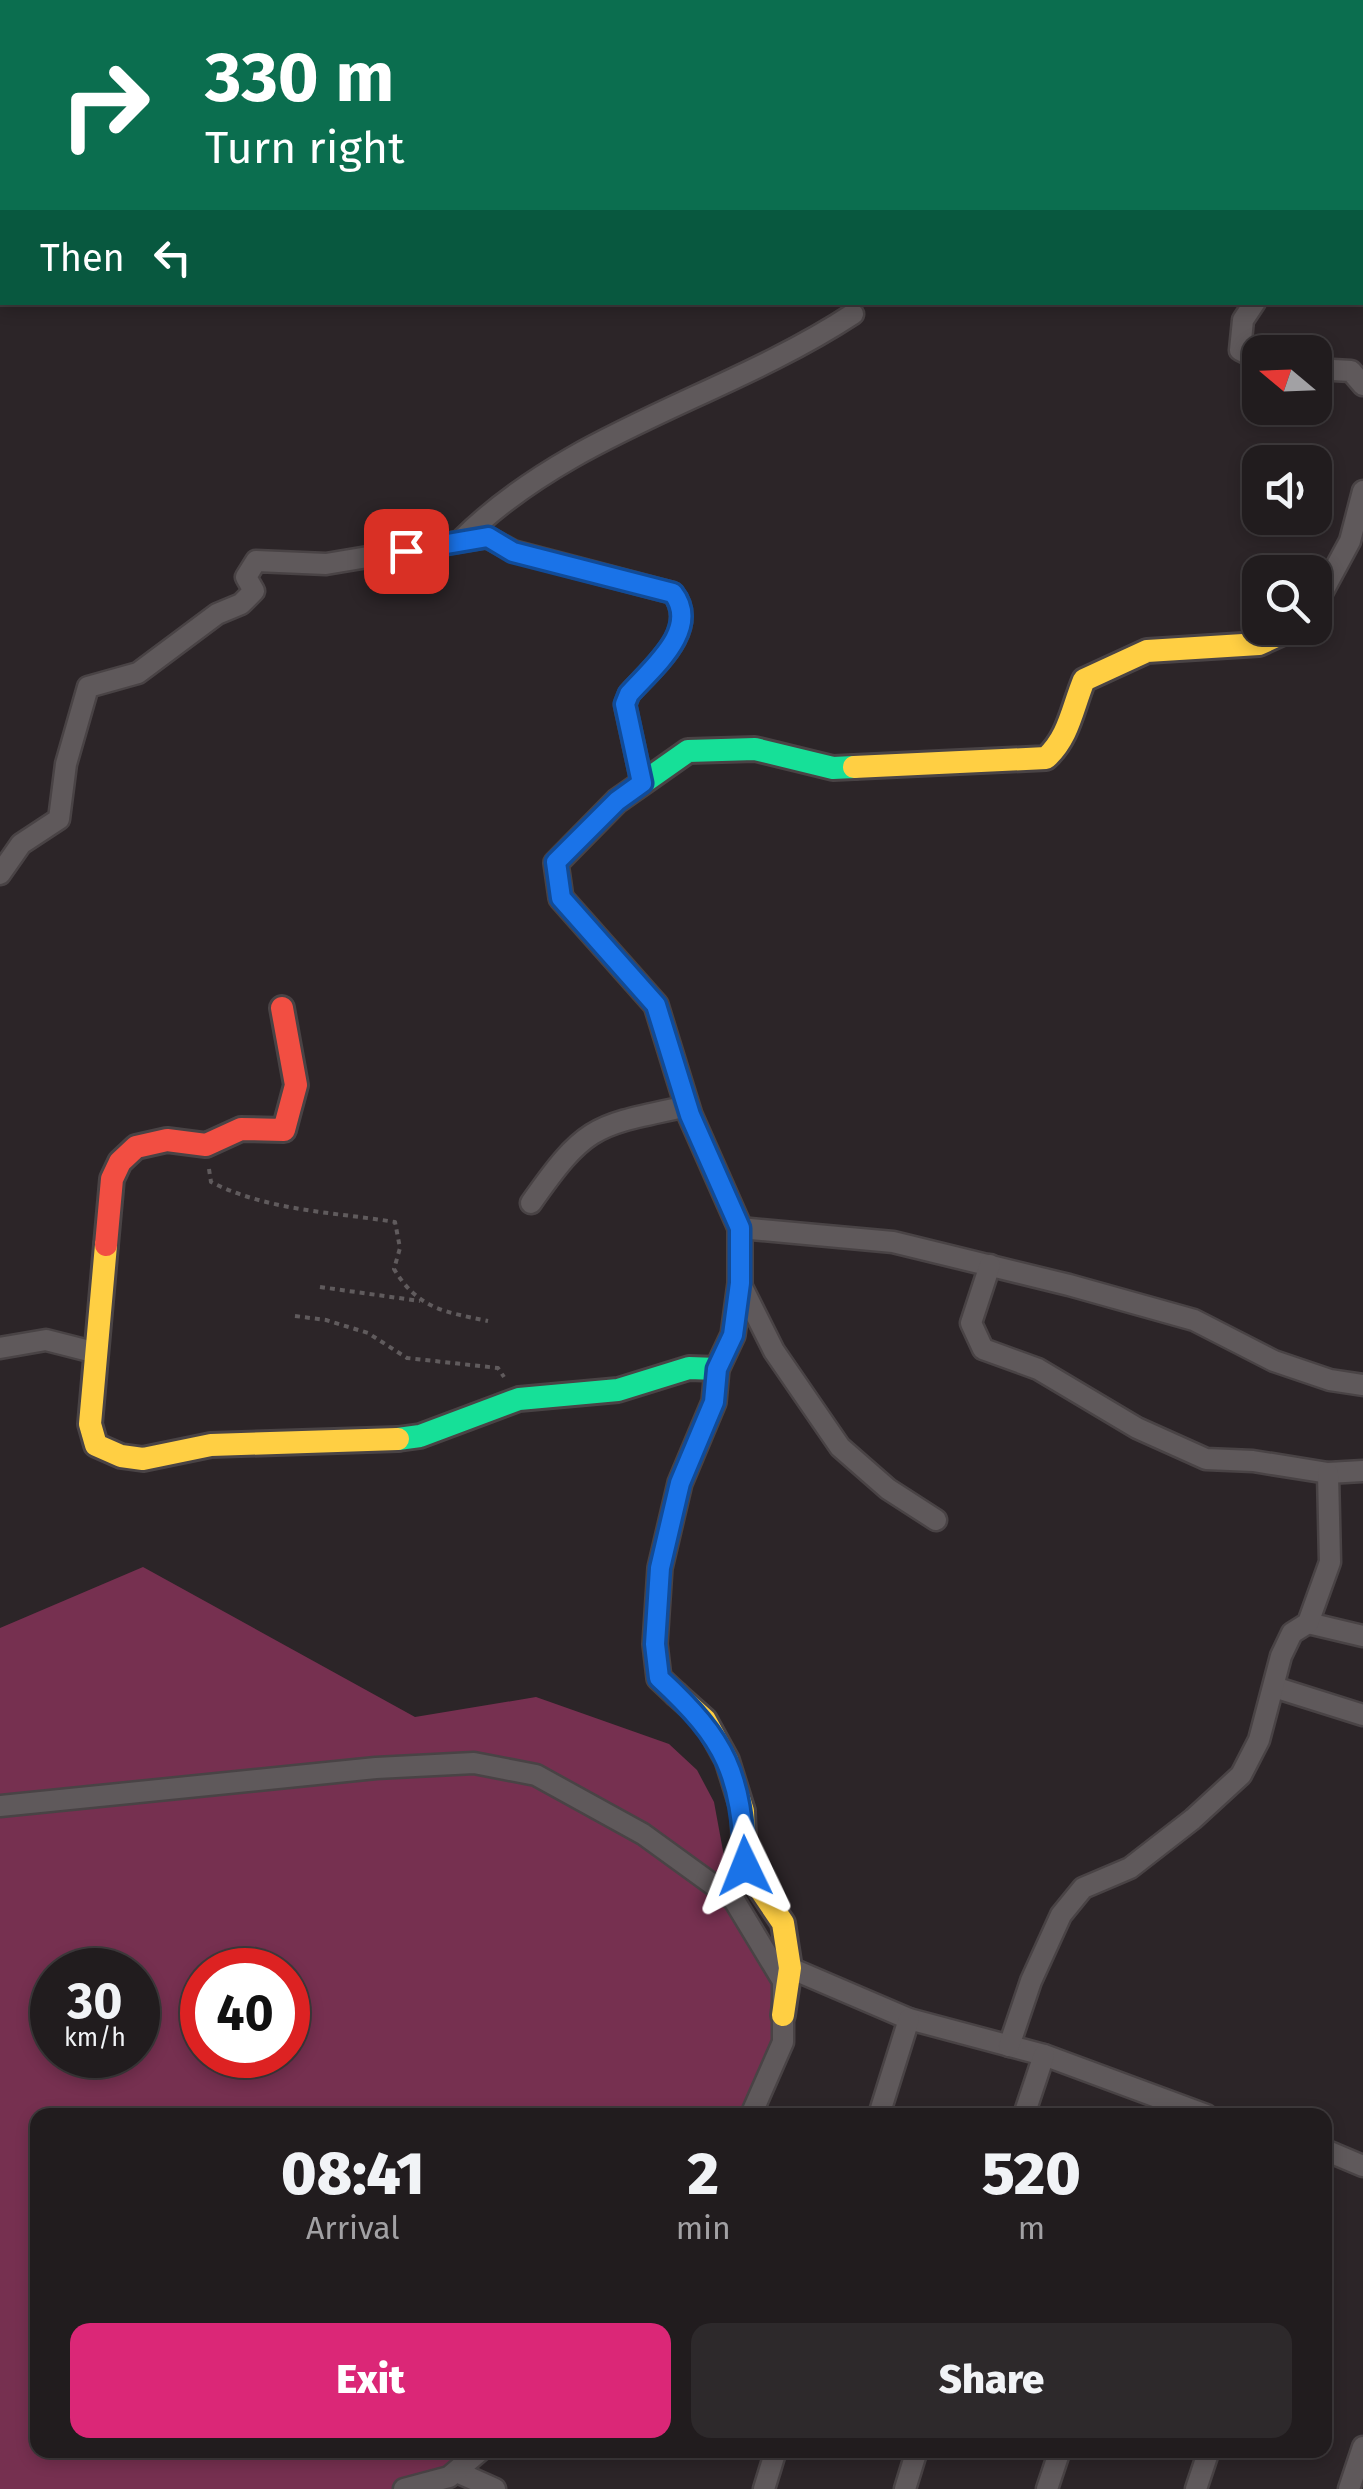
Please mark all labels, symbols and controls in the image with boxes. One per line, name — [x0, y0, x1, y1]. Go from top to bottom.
text: 330 m — [205, 36, 395, 120]
icon: right — [40, 40, 170, 170]
text: Turn right — [205, 121, 404, 175]
icon: left — [145, 230, 200, 285]
text: Then — [40, 235, 125, 281]
north arrow — [1242, 335, 1332, 425]
map controls — [1242, 335, 1332, 645]
button: sound — [1242, 445, 1332, 535]
pin — [364, 509, 449, 594]
icon: arrive — [379, 524, 434, 579]
button: search — [1242, 555, 1332, 645]
position arrow — [693, 1814, 797, 1918]
speed limit sign: 40 — [180, 1948, 310, 2078]
text: 30 — [67, 1971, 123, 2031]
text: km/h — [64, 2023, 126, 2053]
text: 08:41 — [281, 2138, 425, 2210]
text: 2 — [688, 2138, 719, 2210]
text: 520 — [982, 2138, 1081, 2210]
text: Arrival — [306, 2209, 400, 2247]
text: min — [676, 2209, 731, 2247]
text: m — [1018, 2209, 1045, 2247]
button: Exit — [70, 2323, 671, 2438]
button: Share — [691, 2323, 1292, 2438]

